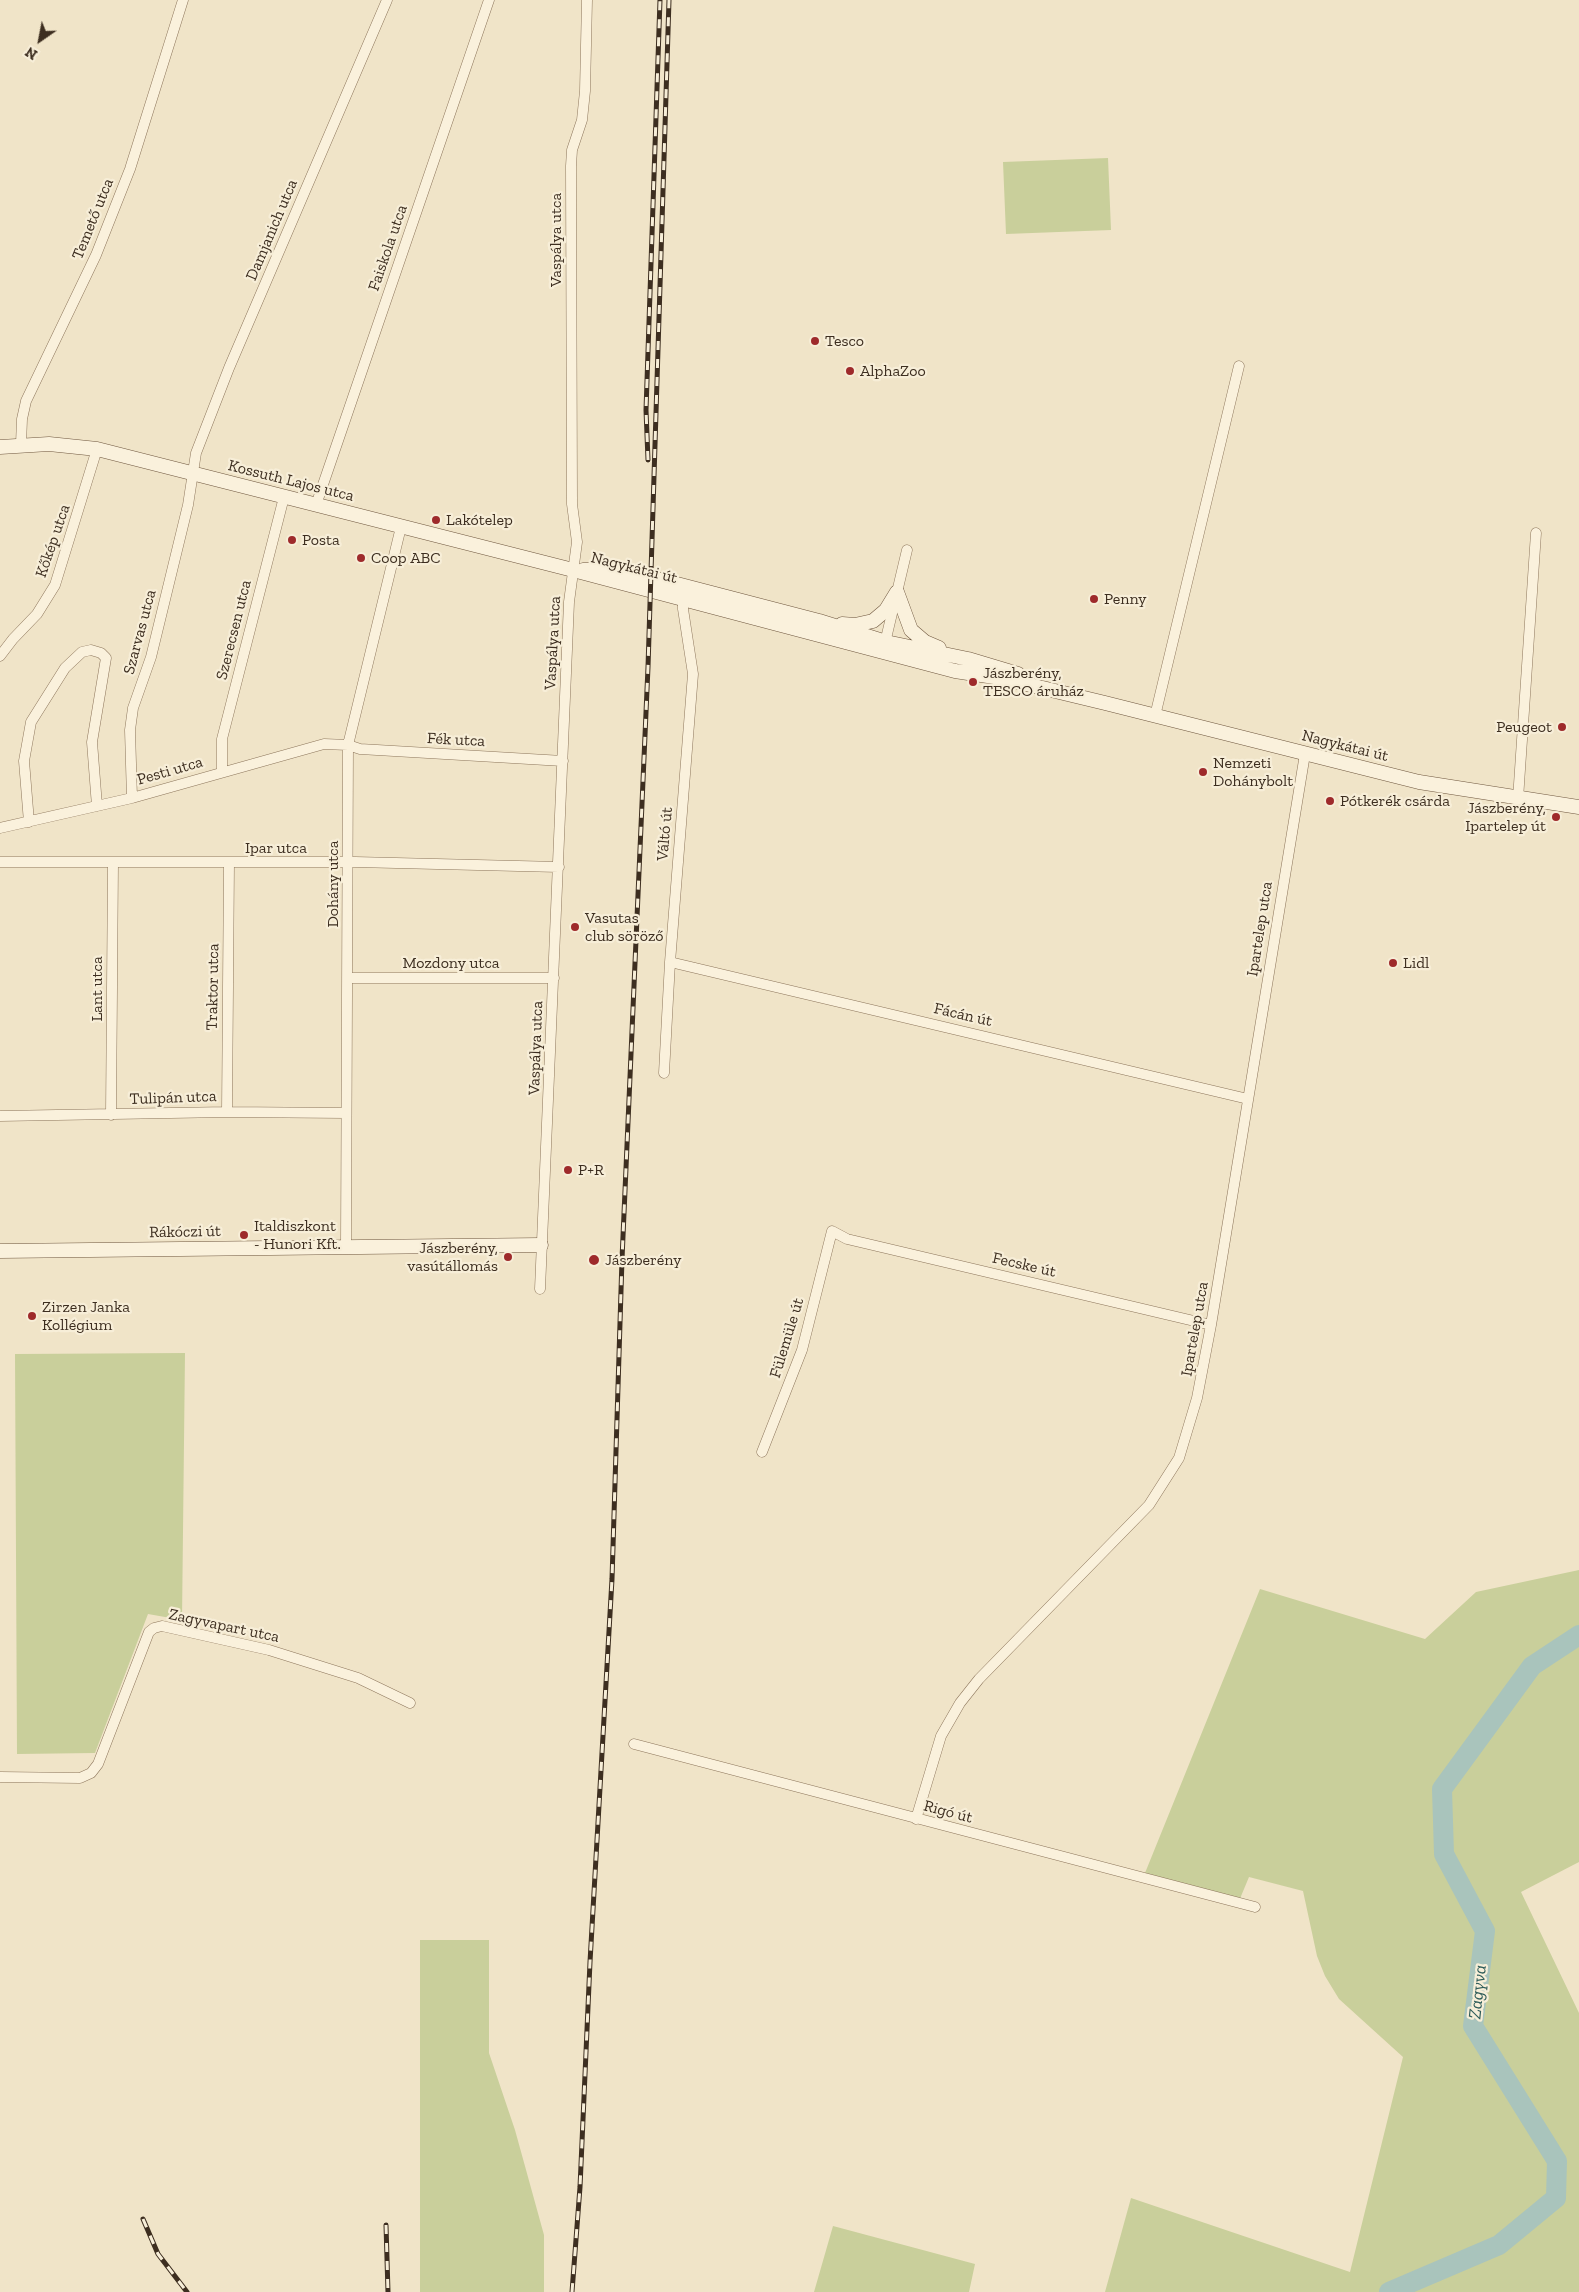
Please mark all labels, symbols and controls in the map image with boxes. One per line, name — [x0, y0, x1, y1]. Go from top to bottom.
north arrow — [15, 15, 65, 65]
text: N — [22, 43, 41, 63]
street label: Temető utca — [68, 176, 118, 262]
street label: Damjanich utca — [242, 176, 302, 284]
street label: Vaspálya utca — [546, 193, 566, 287]
street label: Faiskola utca — [364, 202, 412, 294]
place label: Tesco — [825, 331, 864, 351]
marker: Tesco — [809, 335, 821, 347]
place label: AlphaZoo — [860, 361, 926, 381]
marker: AlphaZoo — [844, 365, 856, 377]
street label: Kossuth Lajos utca — [226, 456, 356, 506]
street label: Kőkép utca — [32, 502, 74, 580]
place label: Lakótelep — [446, 510, 513, 530]
marker: Lakótelep — [430, 514, 442, 526]
place label: Posta — [302, 530, 340, 550]
marker: Posta — [286, 534, 298, 546]
place label: Coop ABC — [371, 548, 441, 568]
street label: Nagykátai út — [589, 548, 679, 588]
marker: Coop ABC — [355, 552, 367, 564]
street label: Szerecsen utca — [212, 578, 256, 682]
street label: Szarvas utca — [119, 588, 161, 676]
place label: Penny — [1104, 589, 1146, 609]
marker: Penny — [1088, 593, 1100, 605]
street label: Vaspálya utca — [541, 595, 565, 691]
place label: Jászberény, TESCO áruház — [983, 663, 1084, 701]
marker: Jászberény, TESCO áruház — [967, 676, 979, 688]
place label: Peugeot — [1496, 717, 1552, 737]
marker: Peugeot — [1556, 721, 1568, 733]
street label: Nagykátai út — [1300, 726, 1390, 766]
street label: Fék utca — [426, 729, 486, 751]
street label: Pesti utca — [135, 752, 205, 790]
place label: Nemzeti Dohánybolt — [1213, 753, 1293, 791]
marker: Nemzeti Dohánybolt — [1197, 766, 1209, 778]
place label: Pótkerék csárda — [1340, 791, 1450, 811]
marker: Pótkerék csárda — [1324, 795, 1336, 807]
place label: Jászberény, Ipartelep út — [1465, 798, 1546, 836]
street label: Váltó út — [653, 806, 677, 862]
marker: Jászberény, Ipartelep út — [1550, 811, 1562, 823]
street label: Ipar utca — [245, 838, 307, 858]
street label: Dohány utca — [323, 841, 343, 927]
street label: Ipartelep utca — [1243, 880, 1277, 978]
place label: Vasutas club söröző — [585, 908, 664, 946]
marker: Vasutas club söröző — [569, 921, 581, 933]
street label: Traktor utca — [203, 943, 223, 1031]
street label: Mozdony utca — [402, 953, 500, 973]
place label: Lidl — [1403, 953, 1429, 973]
street label: Lant utca — [87, 956, 107, 1022]
marker: Lidl — [1387, 957, 1399, 969]
street label: Fácán út — [932, 999, 994, 1031]
street label: Vaspálya utca — [525, 1001, 547, 1095]
street label: Tulipán utca — [129, 1087, 217, 1109]
place label: P+R — [578, 1160, 604, 1180]
marker: P+R — [562, 1164, 574, 1176]
place label: Italdiszkont - Hunori Kft. — [254, 1216, 341, 1254]
street label: Rákóczi út — [149, 1222, 221, 1242]
marker: Italdiszkont - Hunori Kft. — [238, 1229, 250, 1241]
place label: Jászberény, vasútállomás — [407, 1238, 498, 1276]
street label: Fecske út — [990, 1248, 1058, 1282]
place label: Jászberény — [605, 1250, 681, 1270]
marker: Jászberény, vasútállomás — [502, 1251, 514, 1263]
marker: Jászberény — [587, 1253, 601, 1267]
street label: Ipartelep utca — [1177, 1280, 1213, 1378]
street label: Fülemüle út — [766, 1296, 808, 1380]
place label: Zirzen Janka Kollégium — [42, 1297, 130, 1335]
marker: Zirzen Janka Kollégium — [26, 1310, 38, 1322]
street label: Zagyvapart utca — [167, 1605, 281, 1647]
street label: Rigó út — [921, 1796, 975, 1828]
water label: Zagyva — [1464, 1964, 1492, 2020]

